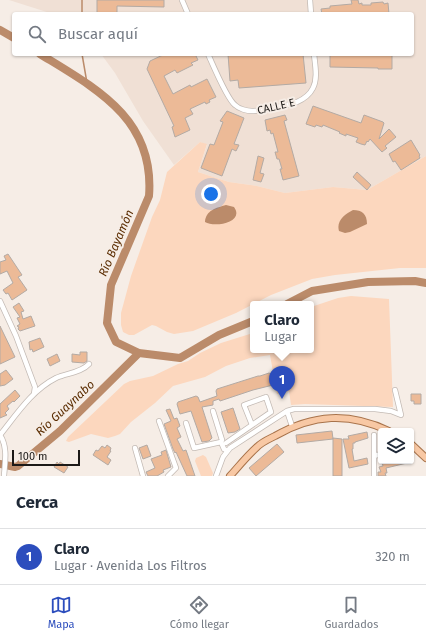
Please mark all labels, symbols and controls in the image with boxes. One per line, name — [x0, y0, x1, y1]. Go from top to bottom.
search box — [12, 12, 414, 56]
icon: search — [26, 23, 48, 45]
text: Buscar aquí — [58, 25, 138, 43]
street label: CALLE E — [256, 96, 296, 117]
your location — [201, 184, 221, 204]
water label: Río Bayamón — [96, 207, 136, 279]
popup — [250, 301, 314, 353]
text: Claro — [264, 311, 300, 329]
text: Lugar — [264, 329, 297, 344]
pin: 1 — [269, 366, 295, 399]
water label: Río Guaynabo — [33, 377, 97, 439]
map controls — [378, 428, 414, 464]
button: layers — [378, 428, 414, 464]
scale bar — [12, 448, 80, 467]
text: 100 m — [18, 450, 47, 463]
text: Cerca — [16, 492, 58, 513]
text: Claro — [54, 540, 89, 558]
text: 1 — [26, 549, 32, 564]
text: 320 m — [375, 549, 410, 564]
text: Lugar · Avenida Los Filtros — [54, 558, 207, 573]
tab: Mapa — [48, 594, 75, 631]
tab: Cómo llegar — [170, 594, 229, 631]
tab: Guardados — [324, 594, 378, 631]

